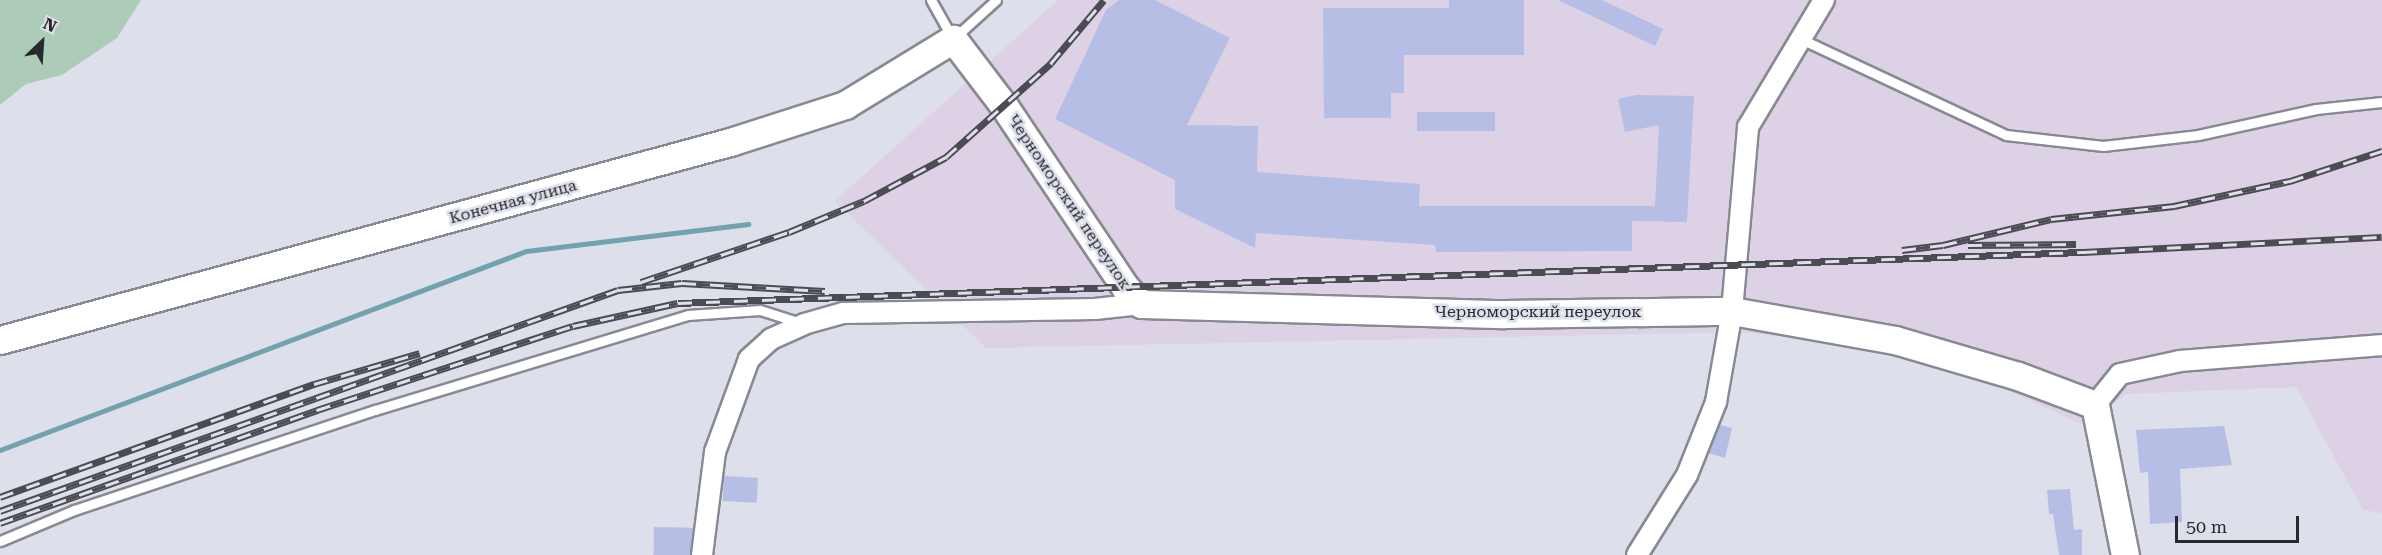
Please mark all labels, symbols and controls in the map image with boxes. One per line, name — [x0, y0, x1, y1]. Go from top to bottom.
north arrow — [12, 12, 72, 72]
text: N — [40, 14, 59, 36]
street label: Черноморский переулок — [1003, 111, 1135, 293]
street label: Конечная улица — [447, 176, 579, 228]
street label: Черноморский переулок — [1435, 302, 1641, 322]
scale bar — [2178, 504, 2302, 542]
text: 50 m — [2186, 516, 2227, 537]

